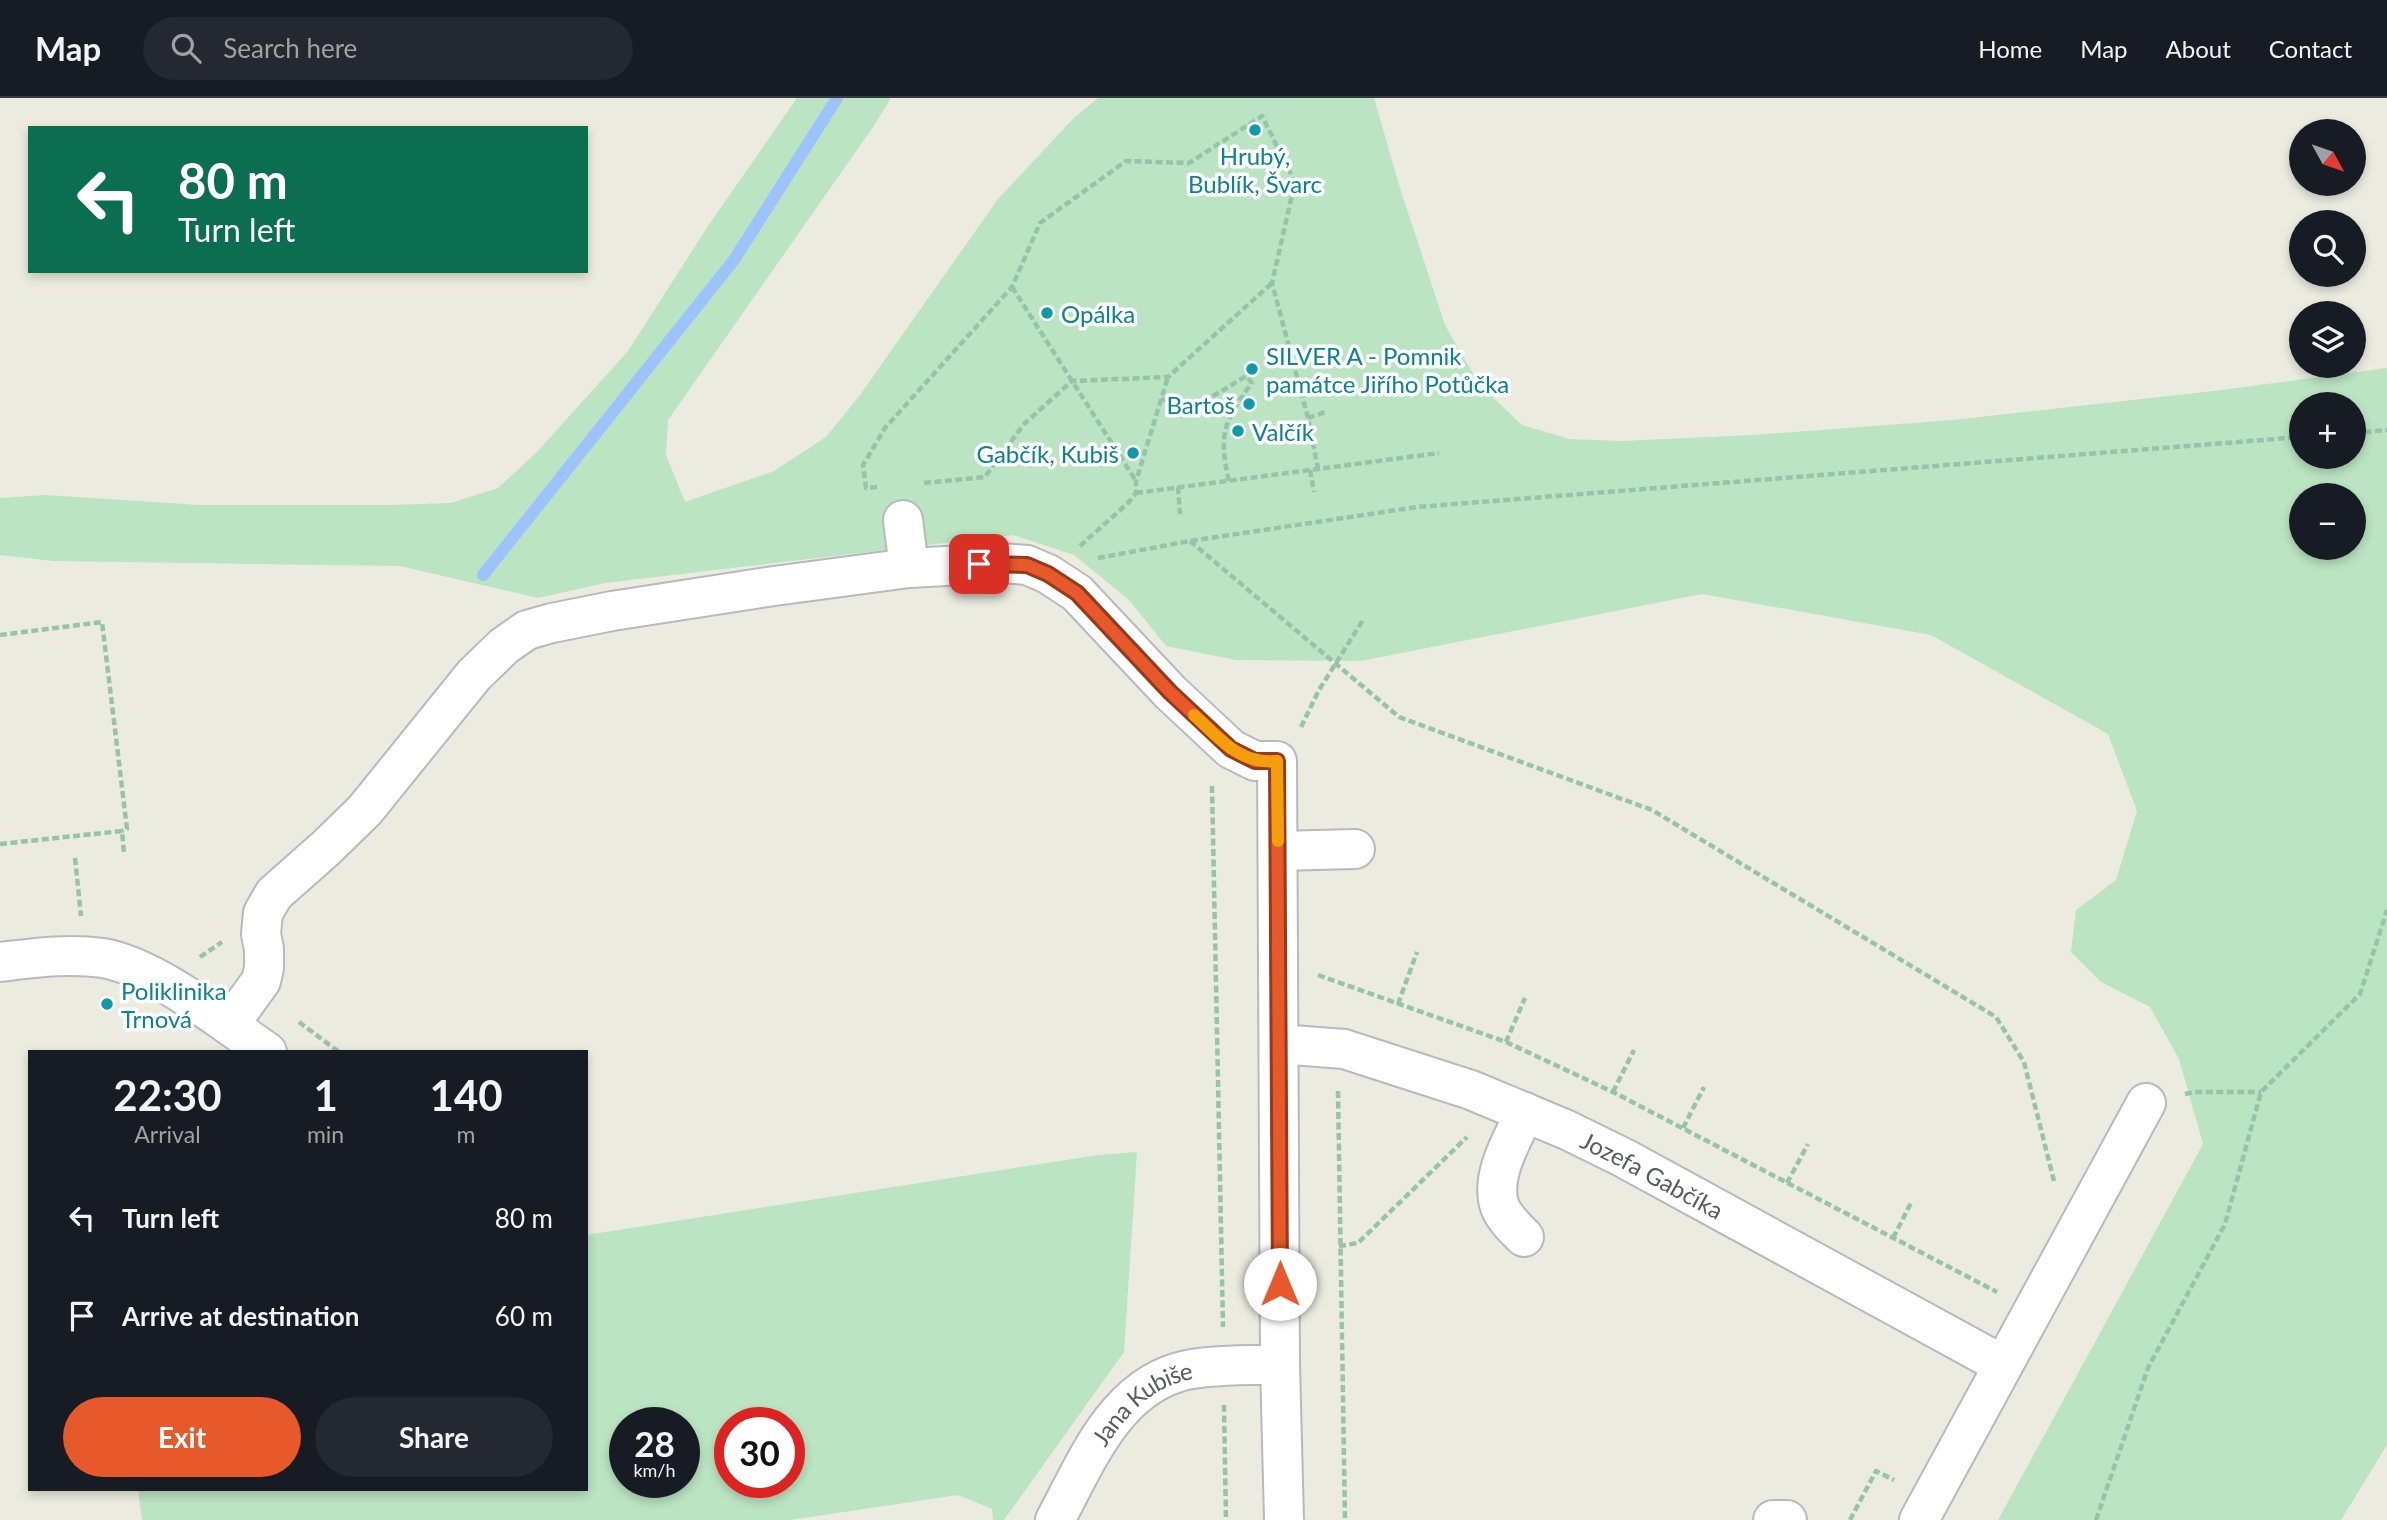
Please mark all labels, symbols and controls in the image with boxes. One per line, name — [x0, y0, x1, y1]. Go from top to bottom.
search box — [143, 17, 633, 80]
text: Map — [35, 28, 101, 68]
icon: search — [167, 29, 205, 67]
text: Search here — [223, 32, 357, 64]
text: Home — [1978, 34, 2042, 63]
text: Map — [2080, 34, 2128, 63]
text: About — [2166, 34, 2231, 63]
text: Contact — [2269, 34, 2352, 63]
north arrow — [2289, 119, 2366, 196]
map controls — [2289, 119, 2366, 560]
marker: Hrubý, Bublík, Švarc — [1247, 122, 1263, 138]
place label: Hrubý, Bublík, Švarc — [1188, 141, 1322, 198]
text: 80 m — [178, 151, 288, 209]
icon: left — [63, 154, 154, 245]
text: Turn left — [178, 210, 295, 249]
button: search — [2289, 210, 2366, 287]
place label: Opálka — [1061, 299, 1135, 328]
button: layers — [2289, 301, 2366, 378]
marker: Opálka — [1039, 305, 1055, 321]
place label: SILVER A - Pomnik památce Jiřího Potůčka — [1266, 341, 1509, 398]
marker: SILVER A - Pomnik památce Jiřího Potůčka — [1244, 361, 1260, 377]
place label: Bartoš — [1166, 390, 1235, 419]
button: + — [2289, 392, 2366, 469]
marker: Bartoš — [1241, 396, 1257, 412]
place label: Valčík — [1252, 417, 1315, 446]
marker: Valčík — [1230, 423, 1246, 439]
place label: Gabčík, Kubiš — [976, 439, 1119, 468]
marker: Gabčík, Kubiš — [1125, 445, 1141, 461]
button: − — [2289, 483, 2366, 560]
pin — [949, 534, 1009, 594]
icon: arrive — [960, 545, 998, 583]
place label: Poliklinika Trnová — [121, 976, 227, 1033]
marker: Poliklinika Trnová — [99, 996, 115, 1012]
text: 22:30 — [113, 1070, 222, 1120]
text: 1 — [313, 1070, 338, 1120]
text: 140 — [430, 1070, 503, 1120]
text: Arrival — [134, 1120, 201, 1148]
text: min — [307, 1120, 344, 1148]
text: m — [457, 1120, 476, 1148]
street label: Jozefa Gabčíka — [1576, 1125, 1729, 1224]
icon: left — [63, 1199, 101, 1237]
text: Turn left — [122, 1202, 219, 1234]
text: 80 m — [495, 1202, 553, 1234]
position arrow — [1243, 1247, 1317, 1321]
icon: arrive — [63, 1297, 101, 1335]
text: Arrive at destination — [122, 1300, 359, 1332]
text: 60 m — [495, 1300, 553, 1332]
street label: Jana Kubiše — [1085, 1355, 1195, 1451]
button: Exit — [63, 1397, 301, 1477]
button: Share — [315, 1397, 553, 1477]
speed limit sign: 30 — [714, 1407, 805, 1498]
text: 28 — [634, 1422, 675, 1464]
text: km/h — [633, 1459, 676, 1481]

